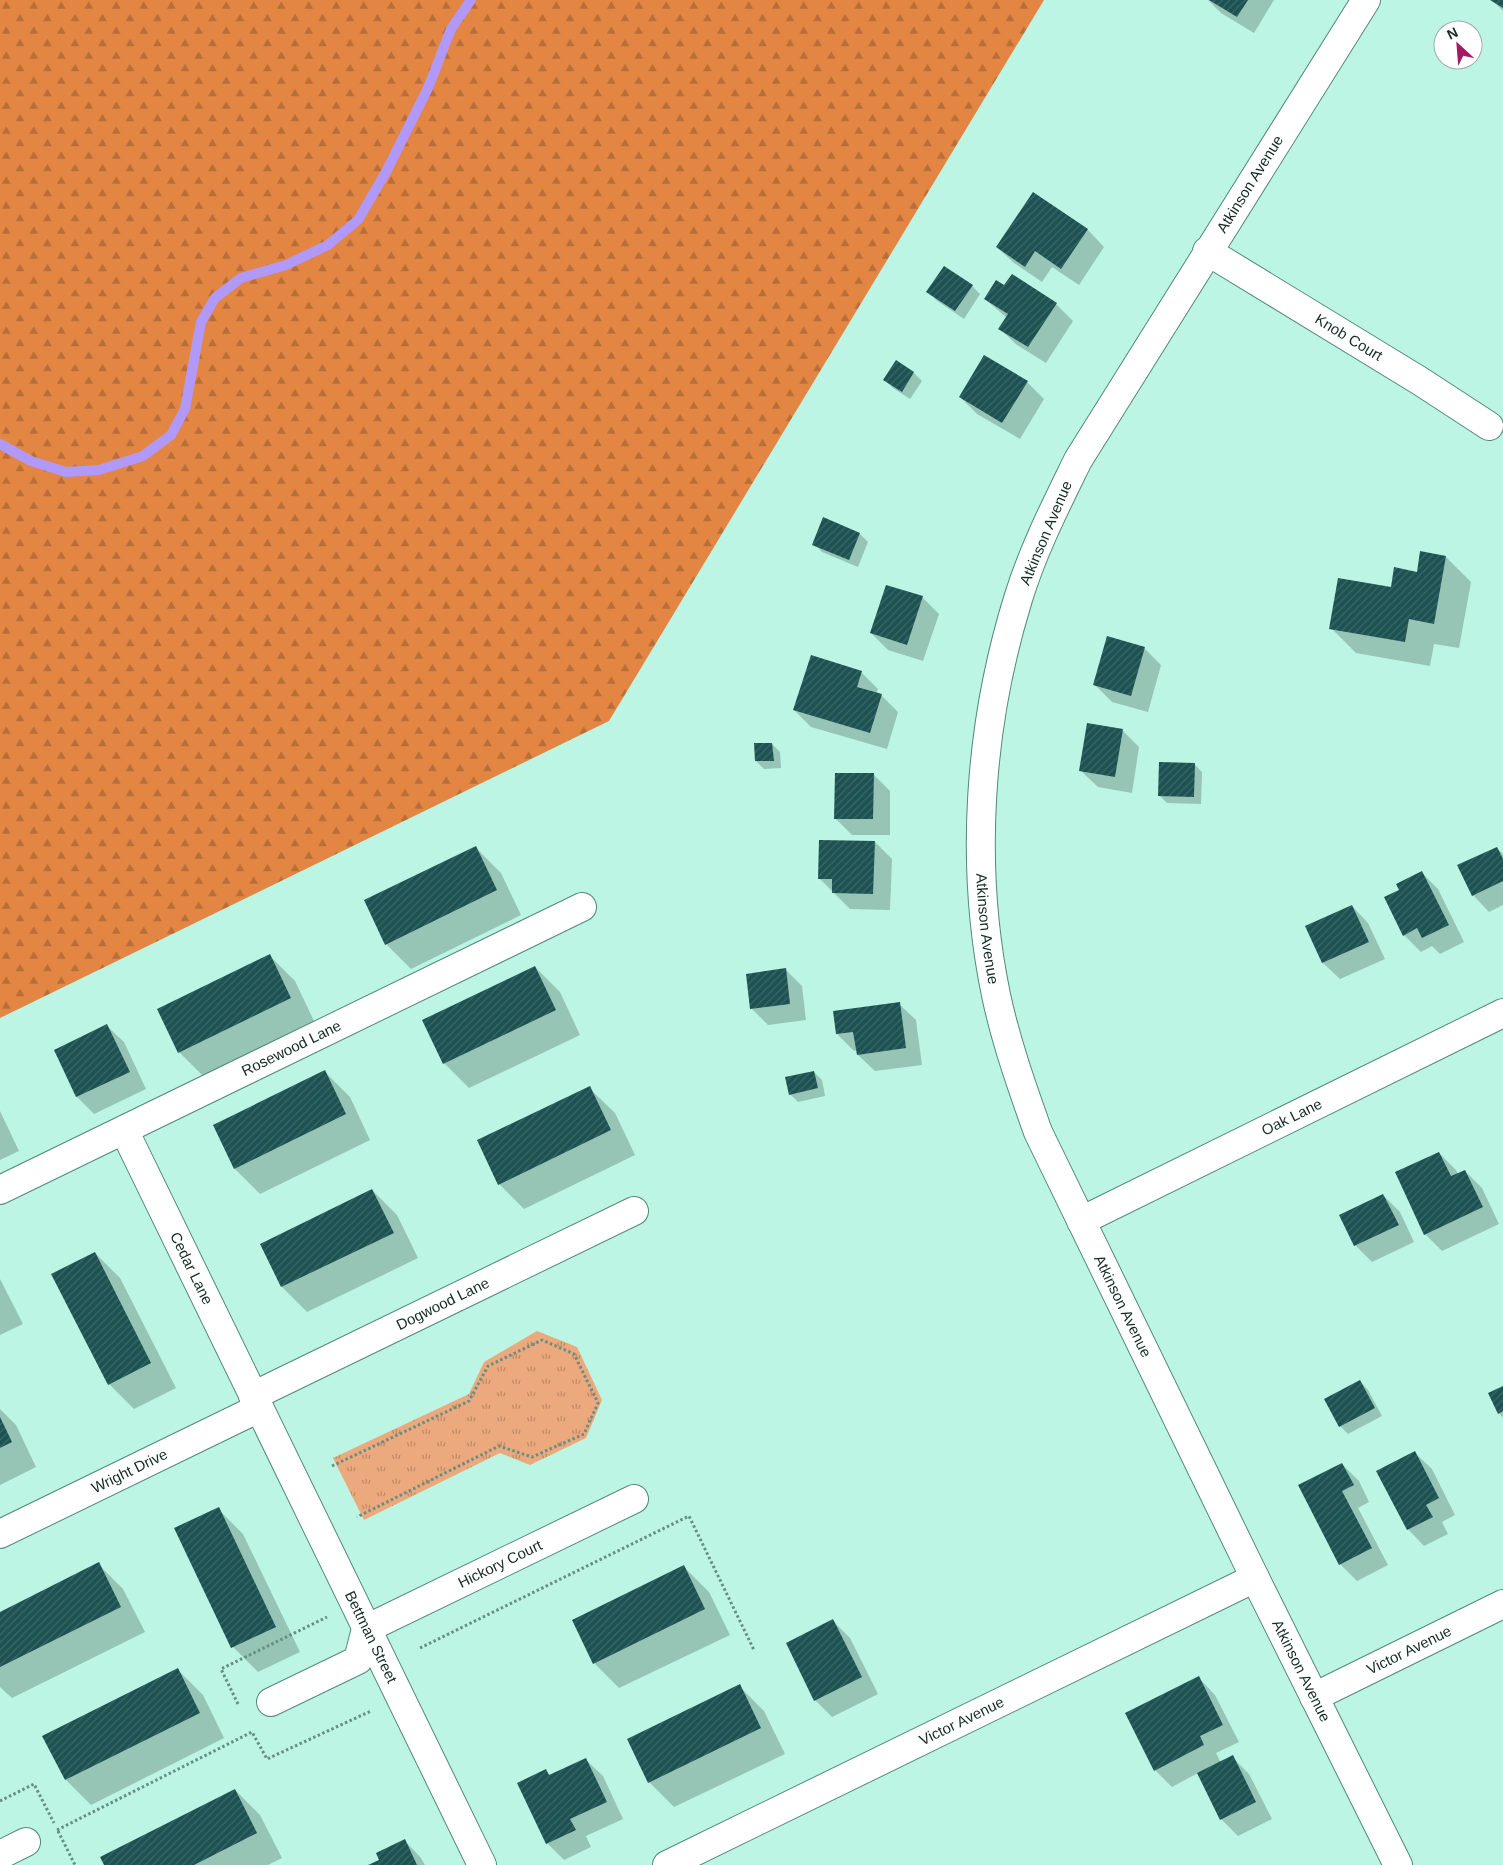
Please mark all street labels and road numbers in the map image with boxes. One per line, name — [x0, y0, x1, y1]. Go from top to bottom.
street label: Atkinson Avenue — [1213, 132, 1286, 236]
street label: Knob Court — [1312, 310, 1386, 365]
street label: Atkinson Avenue — [1016, 478, 1075, 587]
street label: Atkinson Avenue — [973, 873, 1003, 985]
street label: Rosewood Lane — [239, 1017, 344, 1079]
street label: Oak Lane — [1259, 1095, 1325, 1139]
street label: Cedar Lane — [167, 1229, 217, 1307]
street label: Atkinson Avenue — [1091, 1252, 1155, 1360]
street label: Dogwood Lane — [393, 1274, 492, 1333]
street label: Wright Drive — [89, 1445, 170, 1496]
street label: Hickory Court — [455, 1536, 545, 1591]
street label: Bettman Street — [342, 1588, 401, 1686]
street label: Atkinson Avenue — [1269, 1617, 1334, 1724]
street label: Victor Avenue — [1364, 1622, 1454, 1678]
street label: Victor Avenue — [916, 1693, 1007, 1749]

